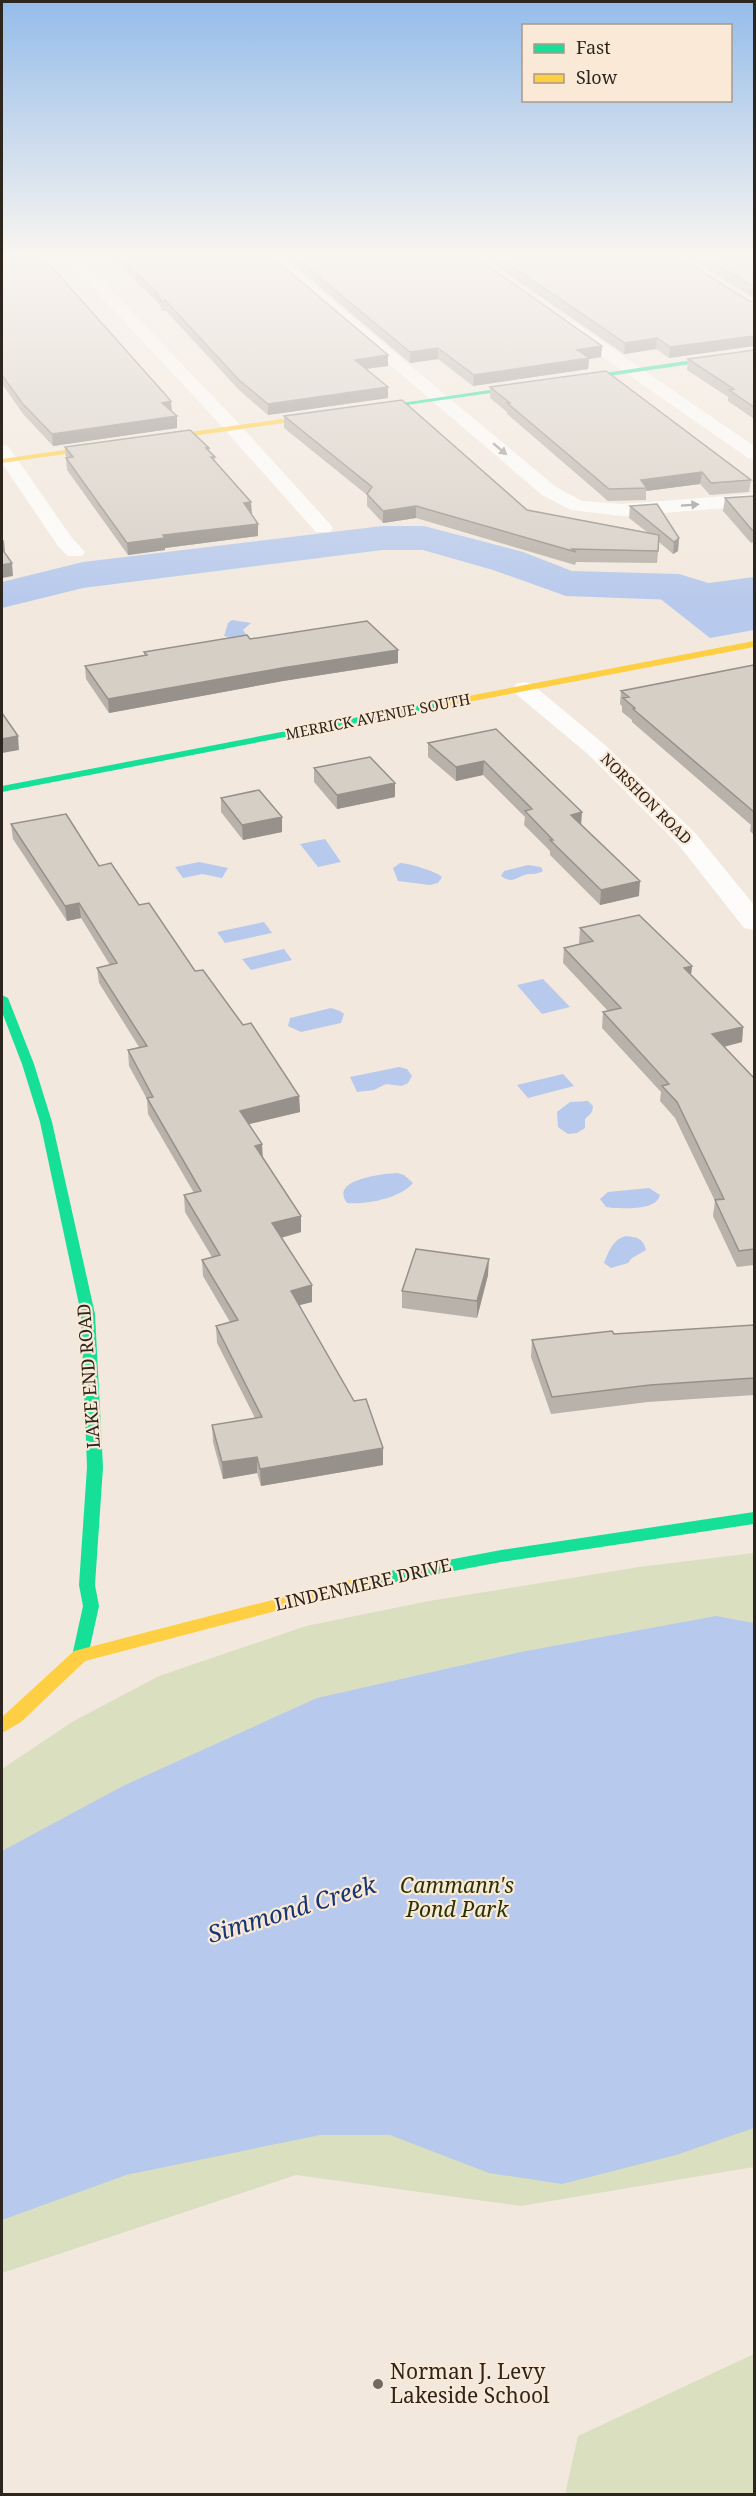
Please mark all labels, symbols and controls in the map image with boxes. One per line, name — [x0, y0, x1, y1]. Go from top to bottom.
legend — [522, 24, 732, 102]
text: Fast — [576, 35, 611, 59]
text: Slow — [576, 65, 618, 89]
one-way arrow — [492, 443, 508, 456]
one-way arrow — [680, 500, 699, 510]
street label: MERRICK AVENUE SOUTH — [284, 688, 472, 744]
street label: NORSHON ROAD — [597, 749, 697, 848]
street label: LAKE END ROAD — [71, 1303, 105, 1449]
street label: LINDENMERE DRIVE — [272, 1552, 453, 1616]
water label: Simmond Creek — [203, 1867, 381, 1950]
park label: Cammann's Pond Park — [400, 1871, 514, 1923]
place label: Norman J. Levy Lakeside School — [390, 2357, 550, 2409]
marker: Norman J. Levy Lakeside School — [371, 2377, 385, 2391]

